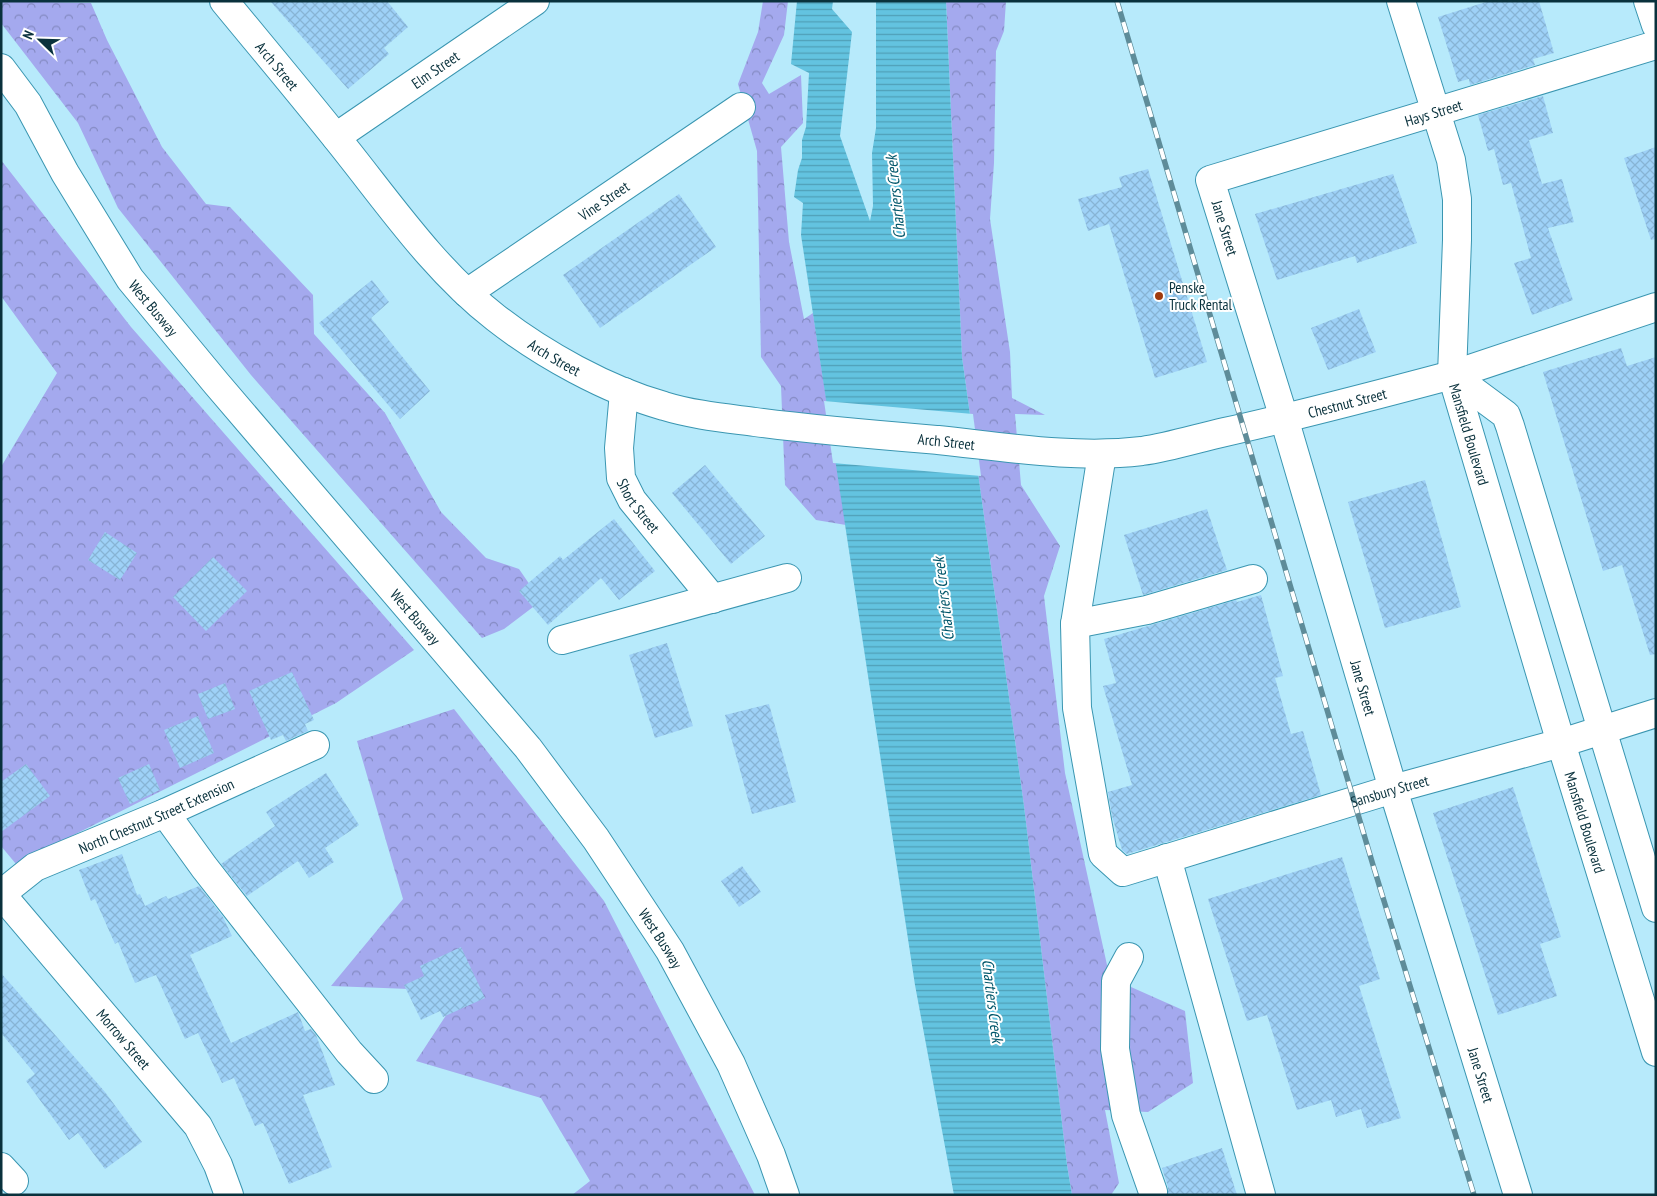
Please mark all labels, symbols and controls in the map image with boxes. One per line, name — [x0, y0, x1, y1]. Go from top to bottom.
north arrow — [15, 15, 65, 65]
text: N — [18, 28, 38, 42]
street label: Arch Street — [252, 37, 303, 94]
street label: Elm Street — [407, 46, 463, 92]
street label: Hays Street — [1402, 95, 1464, 130]
water label: Chartiers Creek — [880, 152, 909, 240]
street label: Vine Street — [574, 176, 633, 225]
street label: Jane Street — [1207, 197, 1242, 258]
street label: West Busway — [125, 276, 183, 340]
place label: Penske Truck Rental — [1169, 278, 1233, 314]
marker: Penske Truck Rental — [1153, 290, 1165, 302]
street label: Arch Street — [525, 334, 584, 380]
street label: Mansfield Boulevard — [1445, 381, 1494, 487]
street label: Chestnut Street — [1306, 383, 1388, 422]
street label: Arch Street — [917, 429, 976, 454]
street label: Short Street — [613, 475, 664, 536]
water label: Chartiers Creek — [928, 554, 958, 642]
street label: West Busway — [387, 585, 445, 649]
street label: Jane Street — [1346, 657, 1380, 718]
street label: Mansfield Boulevard — [1561, 769, 1610, 875]
street label: Sansbury Street — [1348, 770, 1431, 811]
street label: North Chestnut Street Extension — [76, 774, 237, 857]
street label: West Busway — [635, 905, 687, 972]
water label: Chartiers Creek — [978, 958, 1008, 1046]
street label: Morrow Street — [93, 1005, 155, 1073]
street label: Jane Street — [1463, 1044, 1498, 1105]

